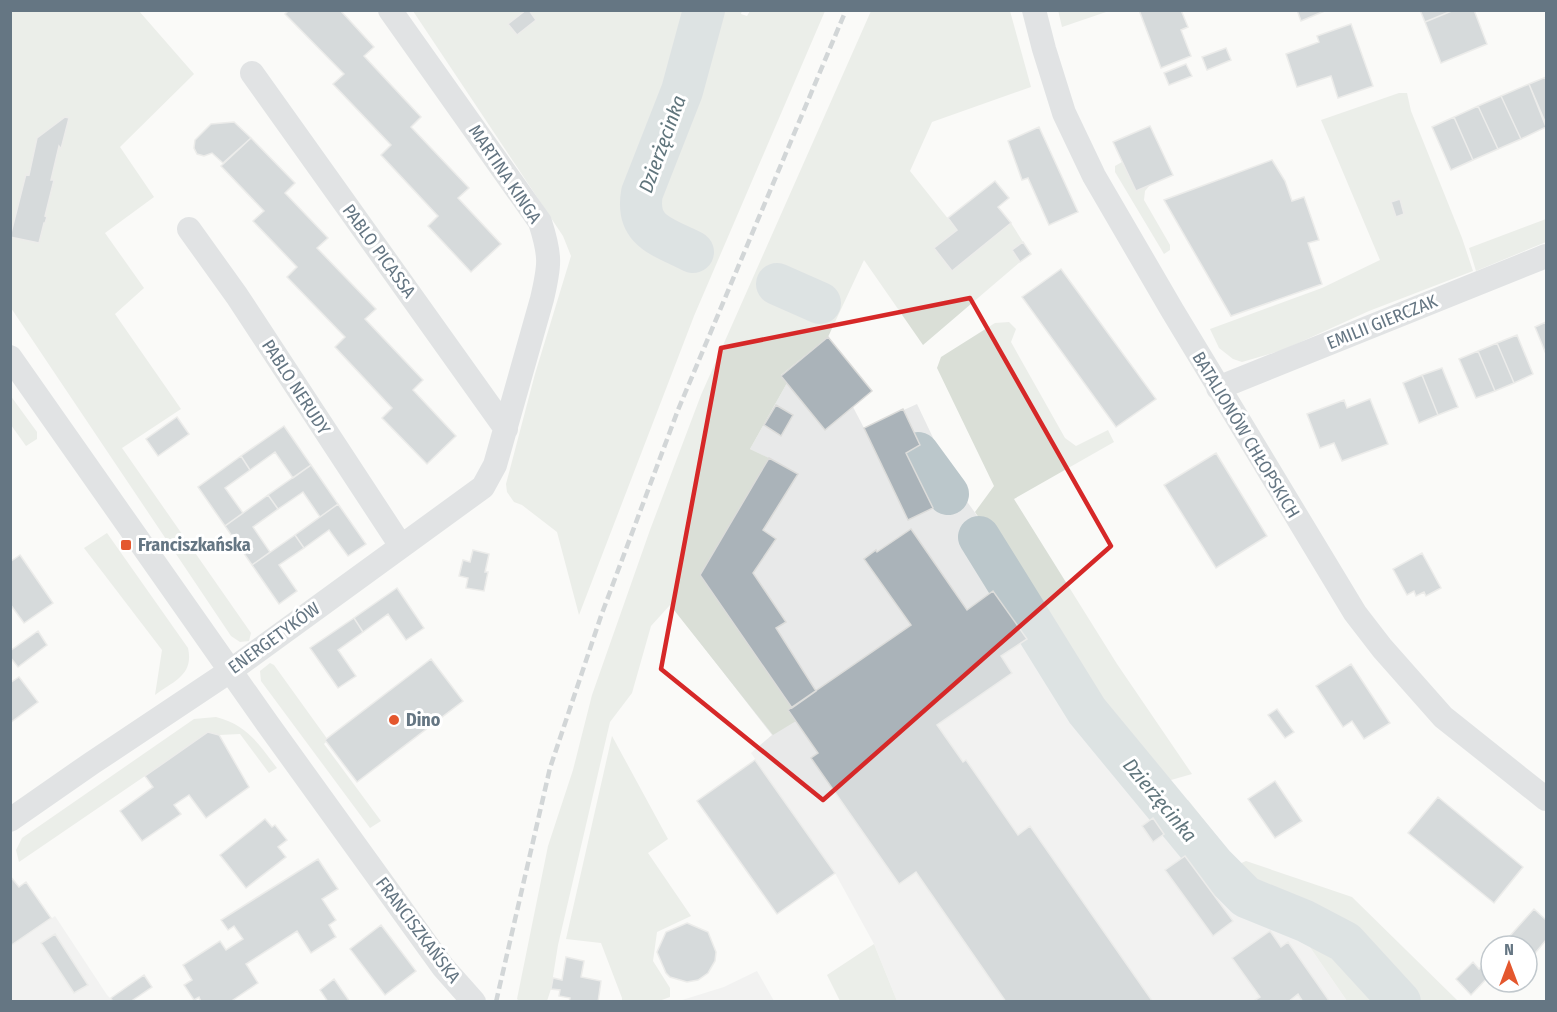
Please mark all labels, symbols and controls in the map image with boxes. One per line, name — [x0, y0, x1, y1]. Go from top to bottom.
water label: Dzierżęcinka — [633, 92, 691, 196]
street label: MARTINA KINGA — [464, 120, 546, 228]
street label: PABLO PICASSA — [338, 200, 421, 302]
street label: EMILII GIERCZAK — [1324, 290, 1441, 354]
street label: PABLO NERUDY — [257, 335, 335, 439]
street label: BATALIONÓW CHŁOPSKICH — [1188, 348, 1304, 522]
place label: Franciszkańska — [138, 534, 251, 556]
marker: Franciszkańska — [119, 538, 133, 552]
street label: ENERGETYKÓW — [224, 597, 324, 679]
place label: Dino — [406, 709, 441, 731]
marker: Dino — [387, 713, 401, 727]
water label: Dzierżęcinka — [1118, 753, 1202, 847]
street label: FRANCISZKAŃSKA — [371, 872, 466, 988]
north arrow — [1479, 934, 1539, 994]
text: N — [1504, 940, 1514, 959]

